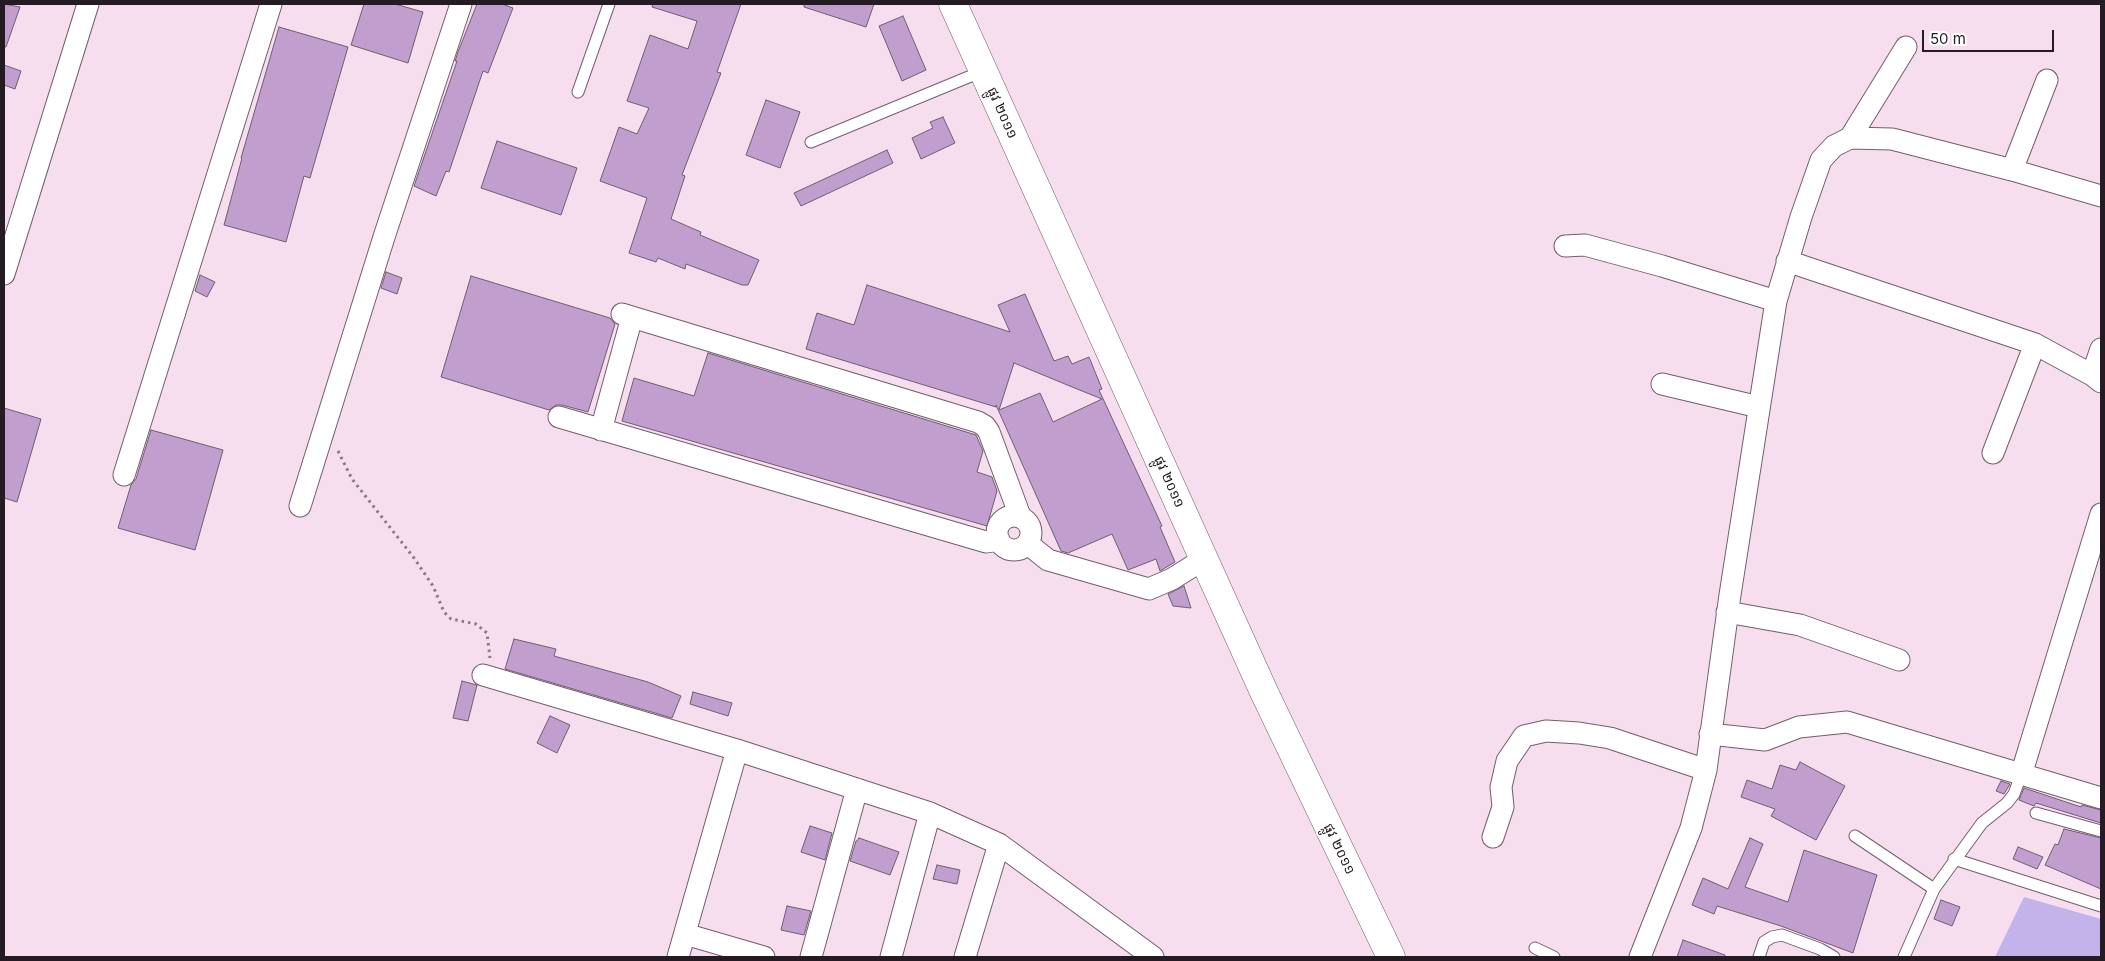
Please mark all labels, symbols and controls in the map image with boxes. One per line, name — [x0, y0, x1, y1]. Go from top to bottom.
scale bar — [1925, 20, 2058, 52]
text: 50 m — [1930, 29, 1966, 48]
street label: ផ្លូវ ២០១១ — [983, 85, 1021, 141]
street label: ផ្លូវ ២០១១ — [1150, 454, 1188, 510]
street label: ផ្លូវ ២០១១ — [1319, 821, 1359, 877]

